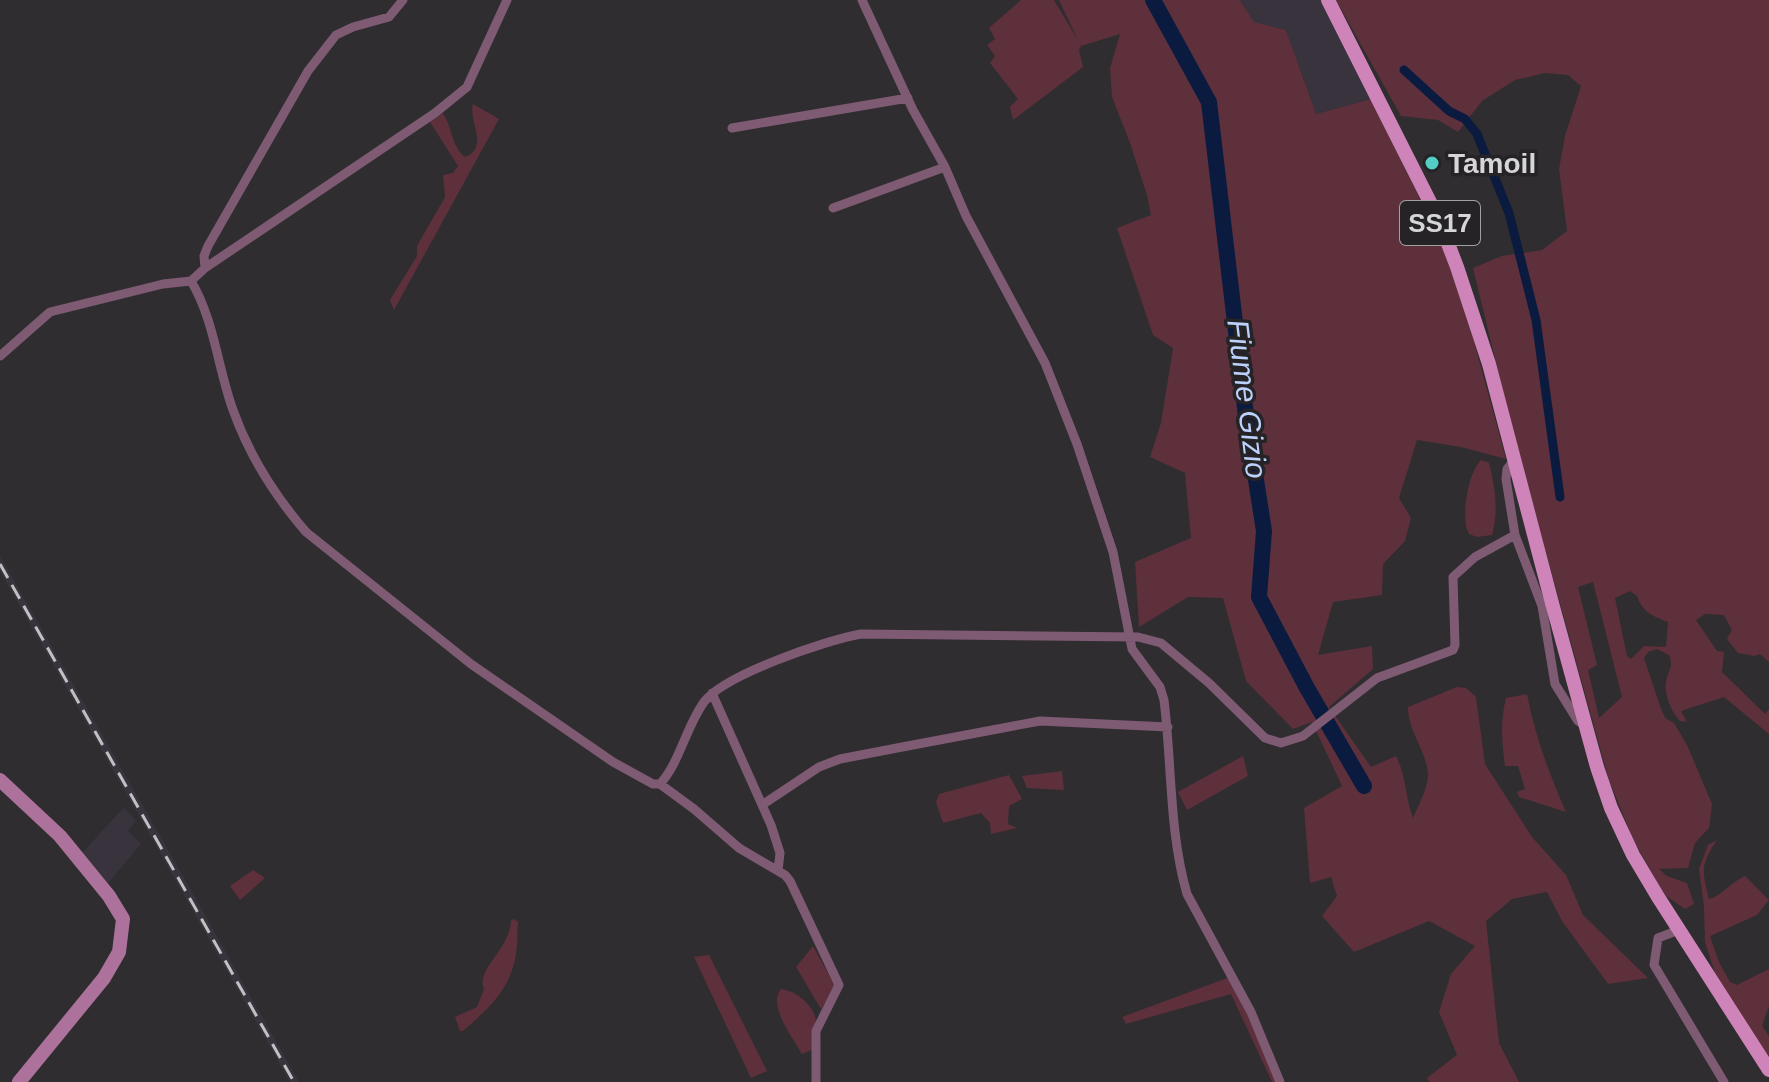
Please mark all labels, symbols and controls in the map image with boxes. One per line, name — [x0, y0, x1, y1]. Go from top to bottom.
place label: Tamoil — [1448, 148, 1536, 179]
marker: Tamoil — [1423, 154, 1441, 172]
road number: SS17 — [1400, 201, 1480, 245]
water label: Fiume Gizio — [1221, 318, 1274, 480]

